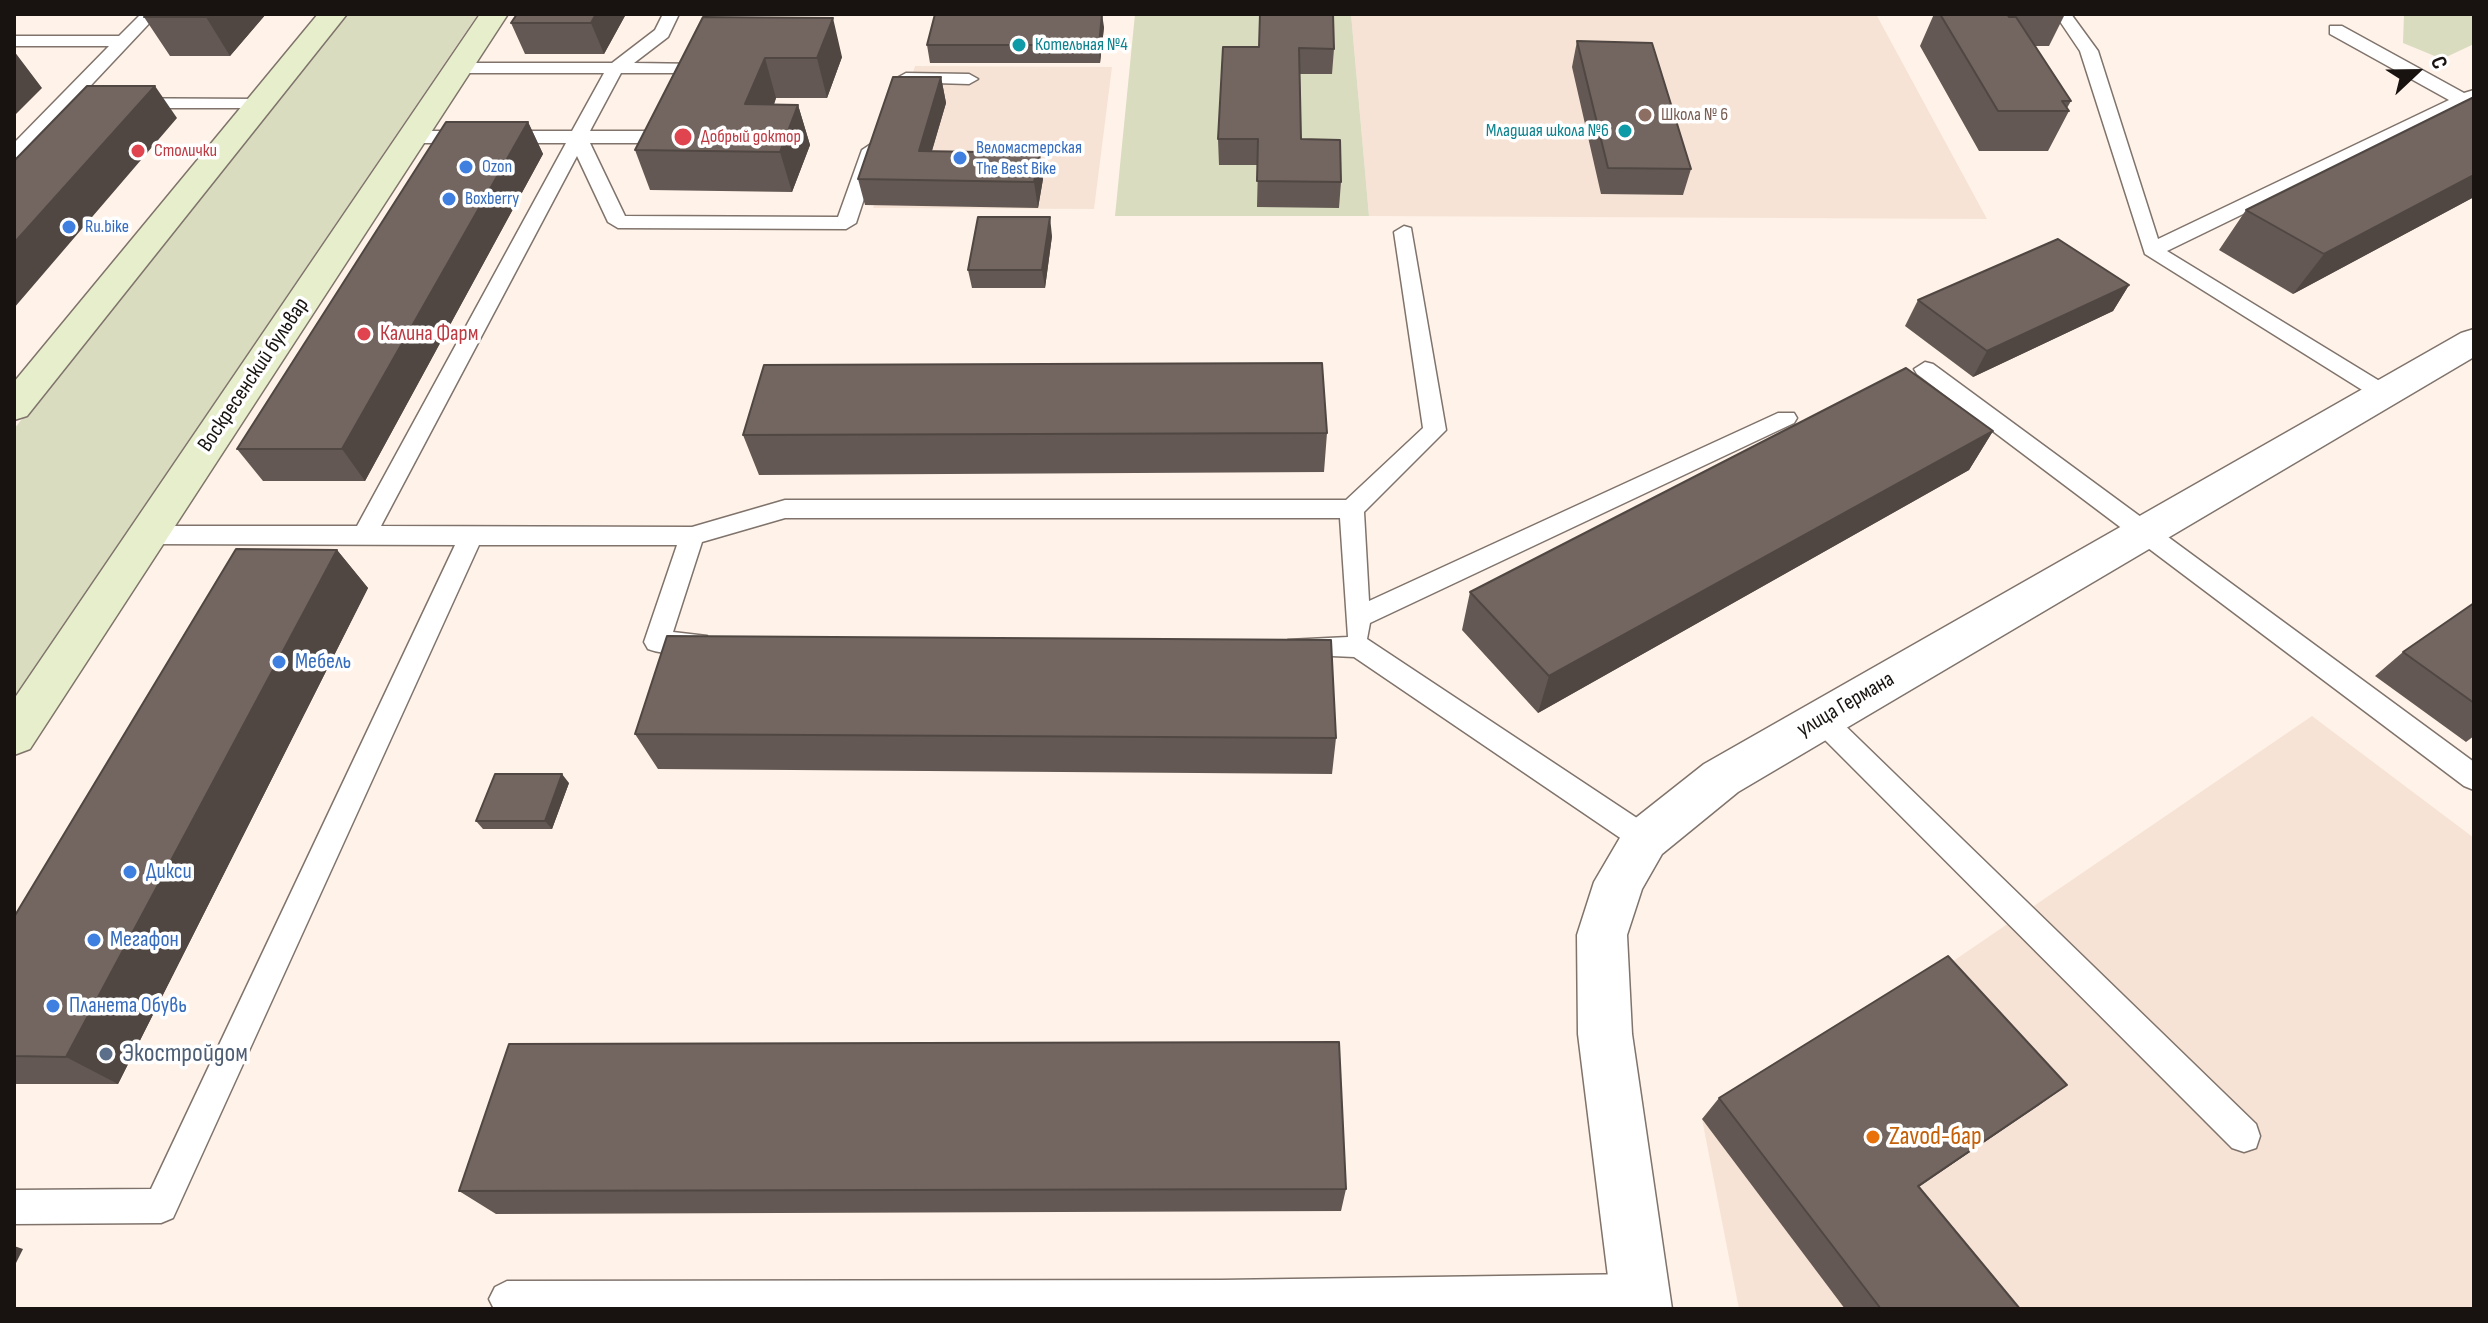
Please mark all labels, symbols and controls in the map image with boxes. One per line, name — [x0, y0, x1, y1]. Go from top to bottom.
north arrow — [2376, 32, 2456, 112]
place label: Котельная №4 — [1035, 34, 1128, 56]
marker: Котельная №4 — [1010, 36, 1028, 54]
text: С — [2424, 53, 2453, 73]
place label: Школа № 6 — [1661, 104, 1728, 126]
marker: Школа № 6 — [1636, 106, 1654, 124]
place label: Младшая школа №6 — [1486, 120, 1609, 142]
marker: Младшая школа №6 — [1616, 122, 1634, 140]
marker: Добрый доктор — [672, 126, 694, 148]
place label: Добрый доктор — [701, 126, 801, 148]
place label: Веломастерская The Best Bike — [976, 137, 1082, 180]
place label: Столички — [154, 140, 217, 162]
marker: Столички — [129, 142, 147, 160]
marker: Веломастерская The Best Bike — [951, 149, 969, 167]
place label: Ozon — [482, 156, 512, 178]
marker: Ozon — [457, 158, 475, 176]
place label: Boxberry — [465, 188, 519, 210]
marker: Boxberry — [440, 190, 458, 208]
place label: Ru.bike — [85, 216, 129, 238]
marker: Ru.bike — [60, 218, 78, 236]
street label: Воскресенский бульвар — [193, 293, 315, 457]
place label: Калина Фарм — [380, 321, 478, 347]
marker: Калина Фарм — [355, 325, 373, 343]
place label: Мебель — [295, 649, 351, 675]
marker: Мебель — [270, 653, 288, 671]
street label: улица Германа — [1793, 667, 1899, 743]
place label: Дикси — [146, 859, 192, 885]
marker: Дикси — [121, 863, 139, 881]
place label: Мегафон — [110, 927, 179, 953]
marker: Мегафон — [85, 931, 103, 949]
place label: Планета Обувь — [69, 993, 187, 1019]
marker: Планета Обувь — [44, 997, 62, 1015]
place label: Экостройдом — [122, 1038, 248, 1070]
marker: Экостройдом — [97, 1045, 115, 1063]
place label: Zavod-бар — [1889, 1121, 1982, 1153]
marker: Zavod-бар — [1864, 1128, 1882, 1146]

